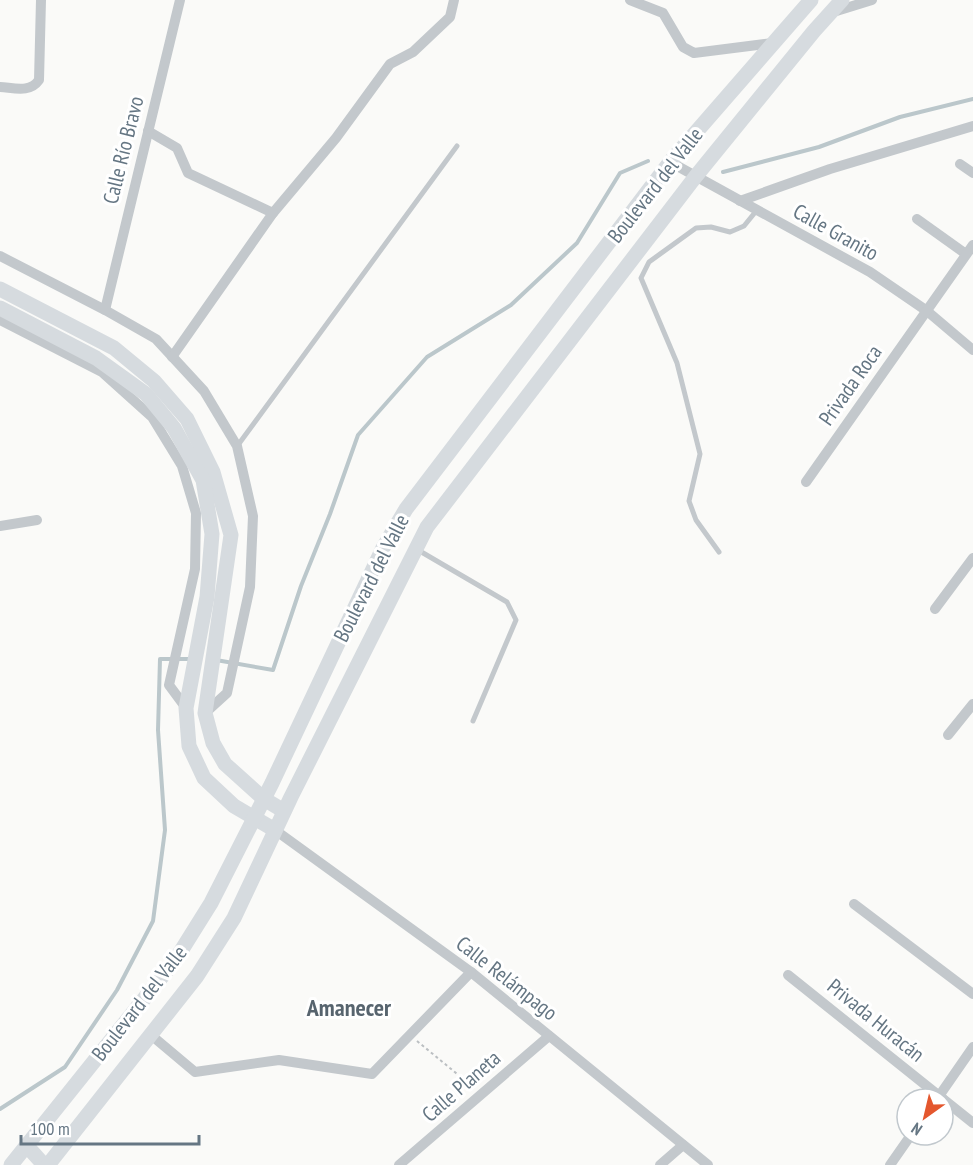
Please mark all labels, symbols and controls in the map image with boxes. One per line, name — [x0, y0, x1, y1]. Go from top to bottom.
street label: Calle Río Bravo — [97, 93, 149, 207]
street label: Boulevard del Valle — [601, 122, 709, 248]
street label: Calle Granito — [789, 198, 883, 266]
street label: Privada Roca — [813, 340, 887, 430]
street label: Boulevard del Valle — [327, 510, 415, 646]
street label: Calle Relámpago — [451, 930, 563, 1026]
street label: Boulevard del Valle — [85, 940, 193, 1066]
street label: Privada Huracán — [822, 973, 930, 1067]
district label: Amanecer — [306, 992, 392, 1023]
street label: Calle Planeta — [416, 1044, 506, 1128]
north arrow — [895, 1087, 955, 1147]
scale bar — [21, 1108, 200, 1146]
text: 100 m — [30, 1117, 70, 1140]
text: N — [907, 1119, 926, 1140]

